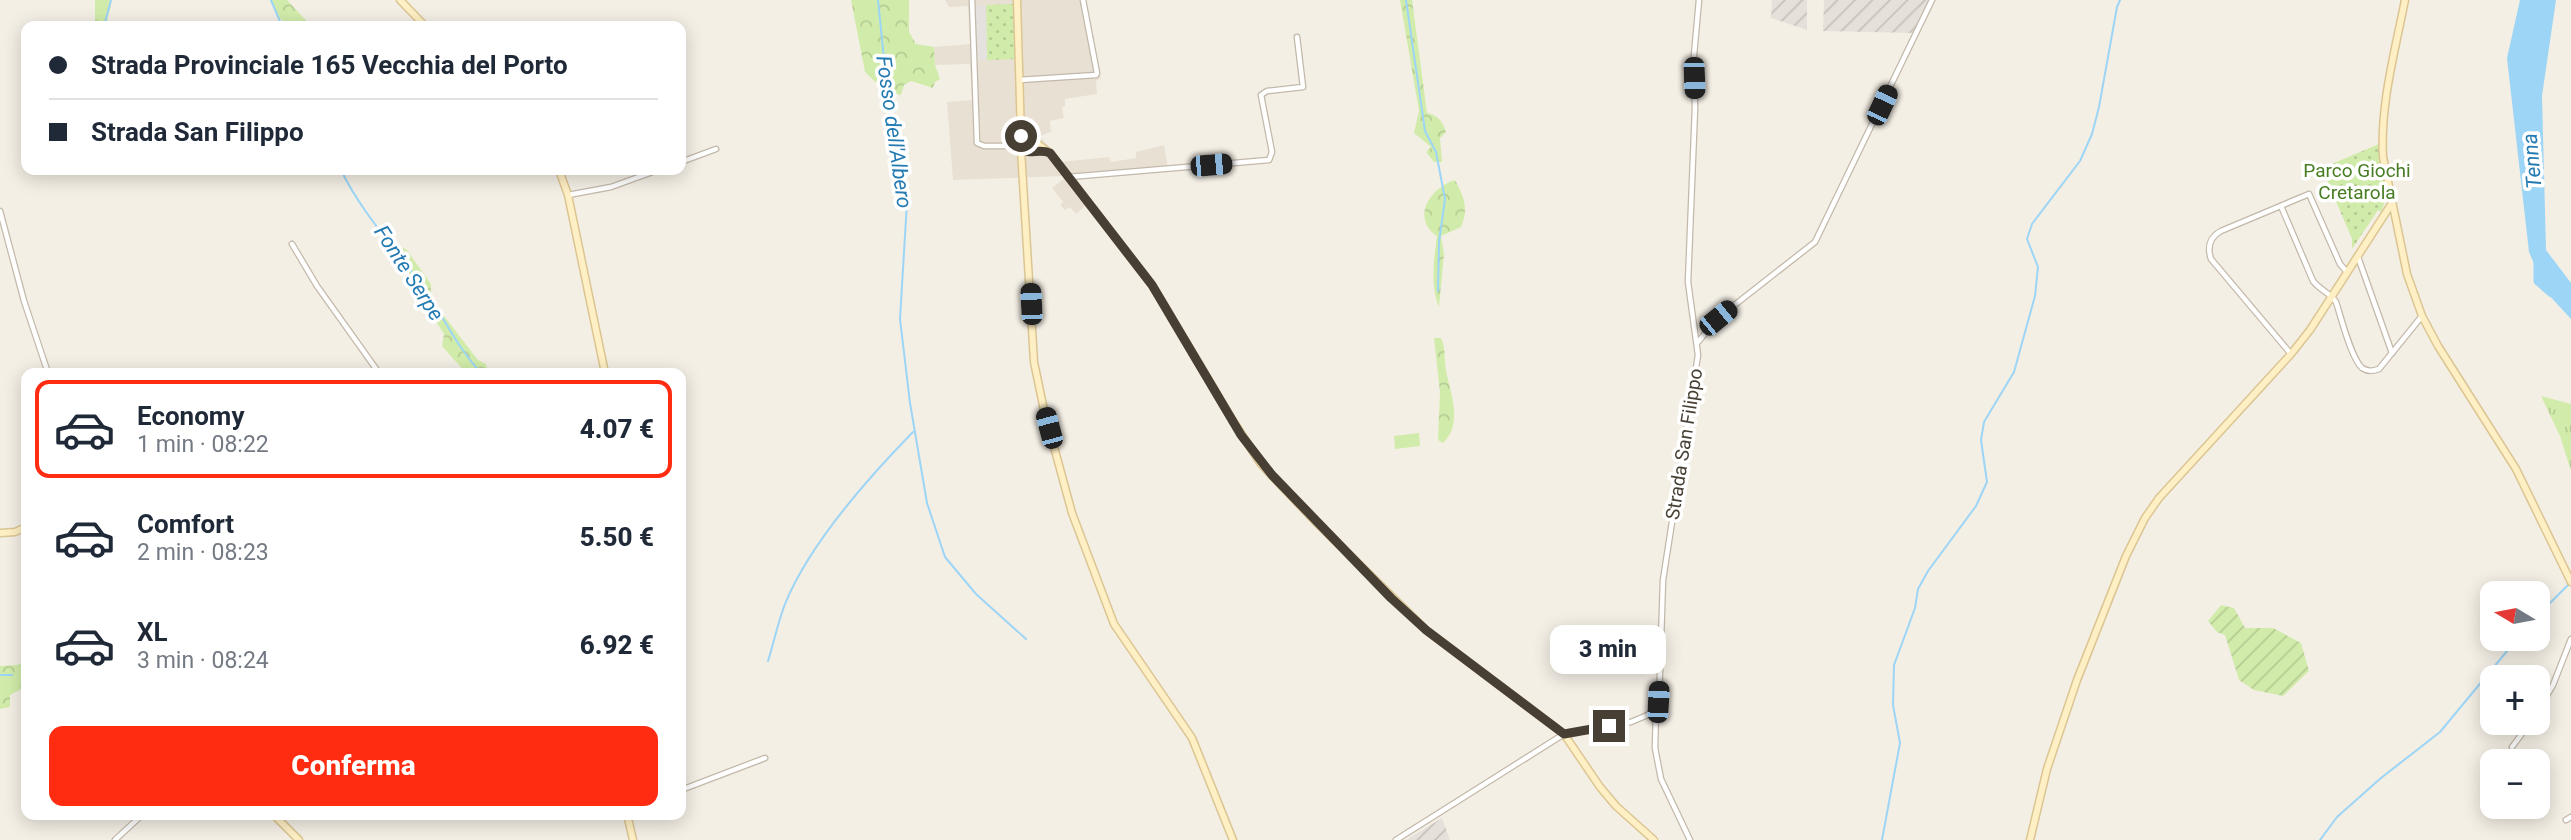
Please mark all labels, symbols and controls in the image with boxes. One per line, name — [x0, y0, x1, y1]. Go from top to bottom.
text: Strada Provinciale 165 Vecchia del Porto — [91, 50, 568, 80]
water label: Fosso dell'Albero — [871, 54, 917, 210]
car — [1683, 57, 1706, 99]
car — [1864, 82, 1901, 128]
text: Strada San Filippo — [91, 117, 304, 147]
route start — [1005, 120, 1037, 152]
water label: Tenna — [2518, 132, 2546, 190]
car — [1190, 153, 1233, 177]
park label: Parco Giochi Cretarola — [2303, 159, 2411, 204]
water label: Fonte Serpe — [369, 221, 449, 325]
car — [1020, 282, 1043, 326]
car — [1696, 297, 1741, 339]
street label: Strada San Filippo — [1661, 367, 1707, 521]
icon: car — [53, 398, 116, 461]
text: Economy — [137, 401, 244, 431]
car — [1034, 405, 1065, 451]
text: 4.07 € — [580, 414, 654, 444]
text: 1 min · 08:22 — [137, 431, 269, 458]
icon: car — [53, 506, 116, 569]
text: Comfort — [137, 509, 234, 539]
text: 5.50 € — [580, 522, 654, 552]
text: 2 min · 08:23 — [137, 539, 269, 566]
north arrow — [2480, 581, 2550, 651]
map controls — [2480, 581, 2550, 819]
icon: car — [53, 614, 116, 677]
text: XL — [137, 617, 168, 647]
callout: 3 min — [1551, 624, 1667, 674]
text: 6.92 € — [580, 630, 654, 660]
text: 3 min — [1579, 636, 1637, 663]
text: 3 min · 08:24 — [137, 647, 269, 674]
button: + — [2480, 665, 2550, 735]
car — [1647, 680, 1670, 724]
route end — [1593, 710, 1625, 742]
button: Conferma — [49, 726, 658, 806]
button: − — [2480, 749, 2550, 819]

